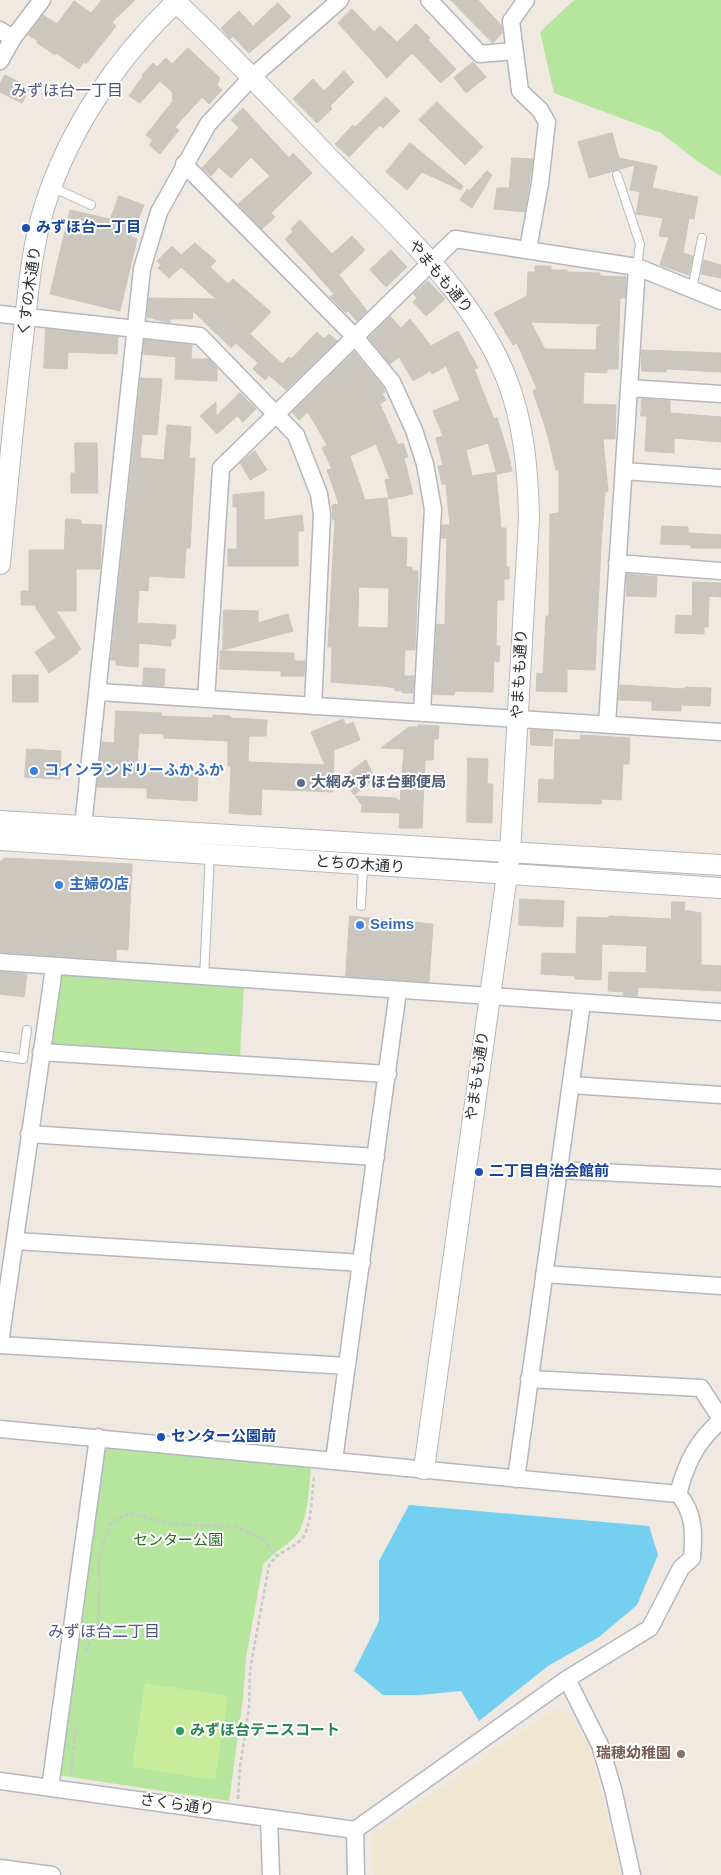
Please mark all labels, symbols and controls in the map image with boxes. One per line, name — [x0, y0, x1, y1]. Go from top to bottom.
district label: みずほ台一丁目 — [11, 82, 123, 102]
place label: みずほ台一丁目 — [36, 219, 141, 237]
marker: みずほ台一丁目 — [20, 222, 32, 234]
street label: やまもも通り — [404, 237, 476, 317]
street label: くすの木通り — [15, 245, 45, 337]
street label: やまもも通り — [509, 629, 531, 719]
place label: コインランドリーふかふか — [44, 762, 224, 780]
marker: コインランドリーふかふか — [28, 765, 40, 777]
place label: 大網みずほ台郵便局 — [311, 774, 446, 792]
marker: 大網みずほ台郵便局 — [295, 777, 307, 789]
street label: とちの木通り — [314, 853, 406, 877]
place label: 主婦の店 — [69, 876, 129, 894]
marker: 主婦の店 — [53, 879, 65, 891]
place label: Seims — [370, 916, 414, 934]
marker: Seims — [354, 919, 366, 931]
street label: やまもも通り — [463, 1030, 493, 1122]
place label: 二丁目自治会館前 — [489, 1163, 609, 1181]
marker: 二丁目自治会館前 — [473, 1166, 485, 1178]
place label: センター公園前 — [171, 1428, 276, 1446]
marker: センター公園前 — [155, 1431, 167, 1443]
park label: センター公園 — [133, 1532, 223, 1550]
district label: みずほ台二丁目 — [48, 1623, 160, 1643]
place label: みずほ台テニスコート — [190, 1722, 340, 1740]
marker: みずほ台テニスコート — [174, 1725, 186, 1737]
place label: 瑞穂幼稚園 — [596, 1745, 671, 1763]
marker: 瑞穂幼稚園 — [675, 1748, 687, 1760]
street label: さくら通り — [139, 1791, 215, 1819]

